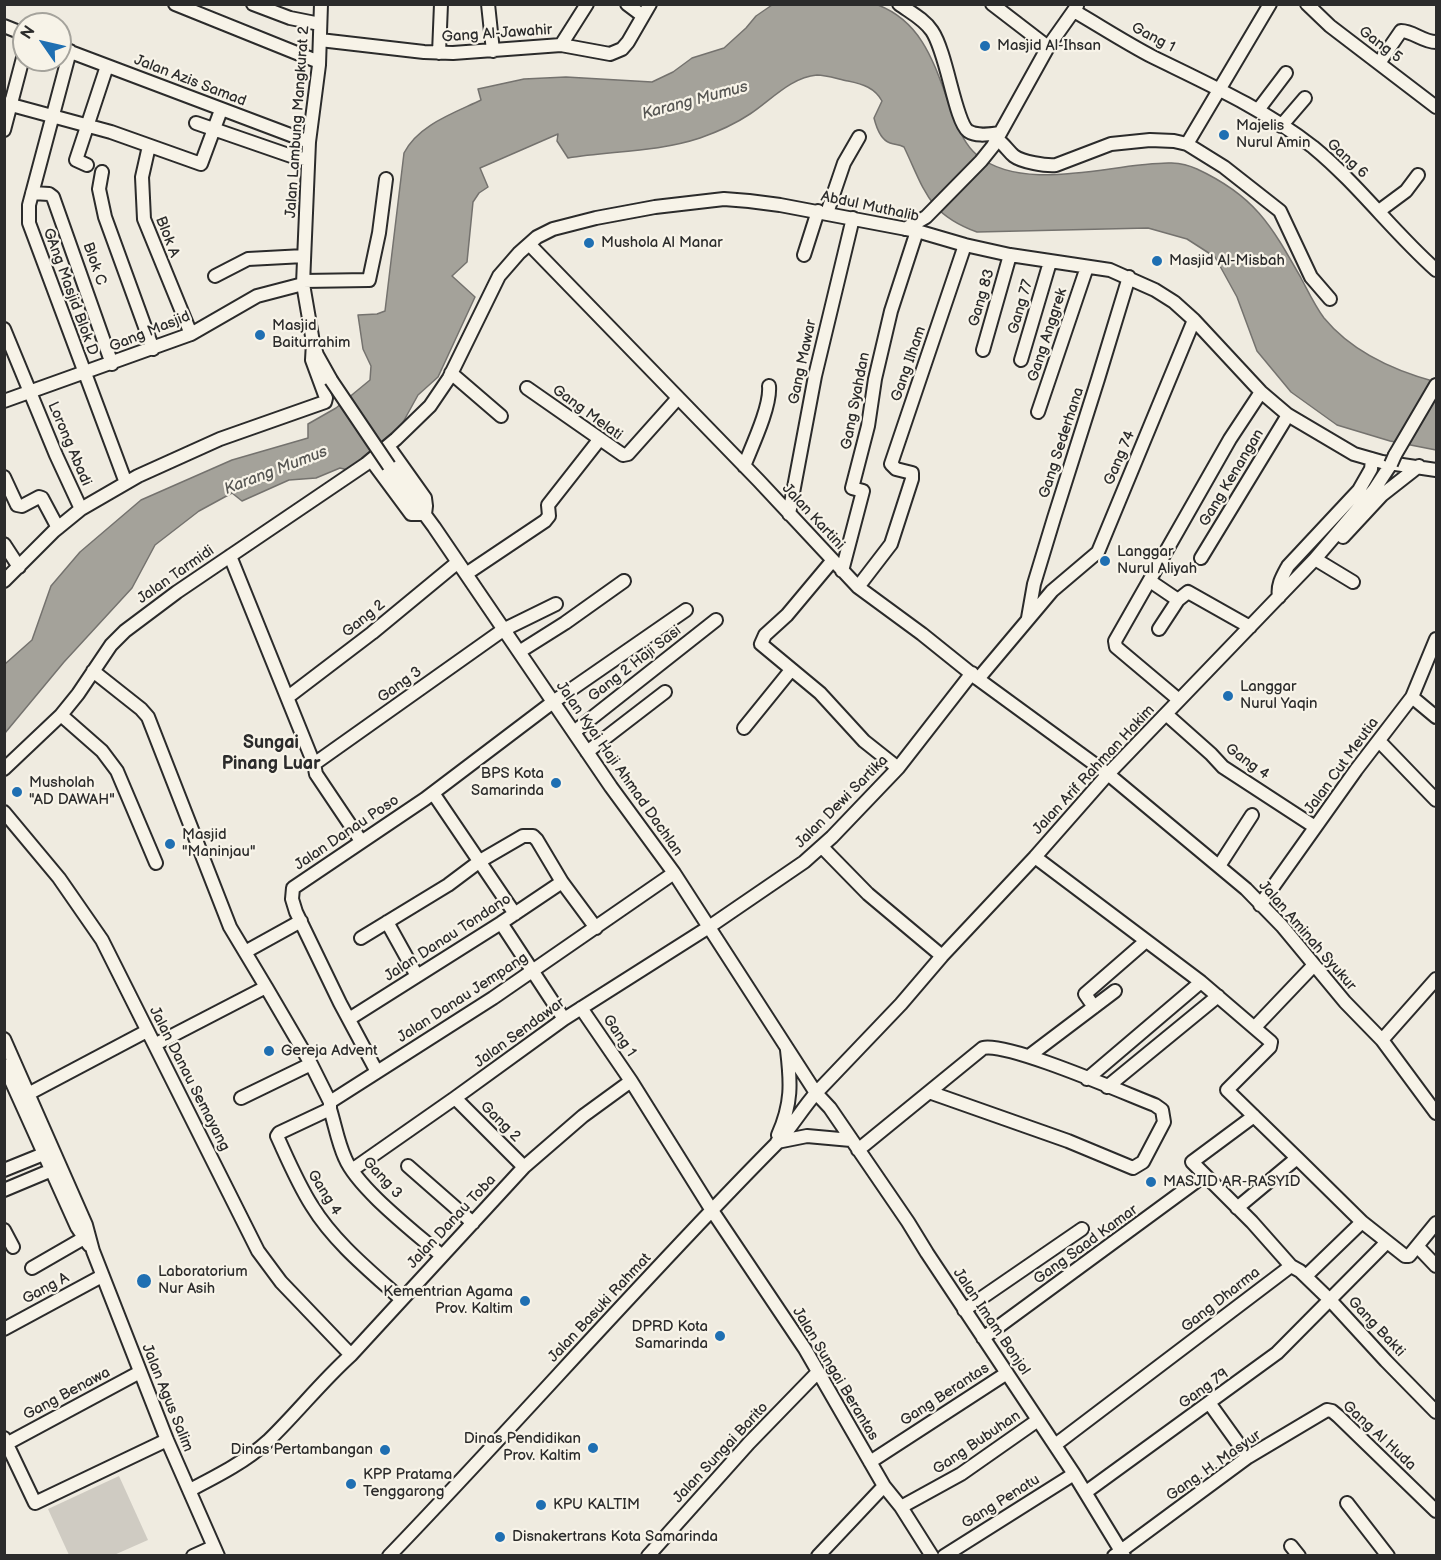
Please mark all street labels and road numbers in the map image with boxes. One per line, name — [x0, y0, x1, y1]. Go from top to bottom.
street label: Gang 1 — [1128, 19, 1178, 57]
street label: Gang Al-Jawahir — [441, 21, 553, 47]
street label: Gang 5 — [1355, 23, 1405, 67]
street label: Jalan Lambung Mangkurat 2 — [282, 25, 314, 219]
street label: Jalan Azis Samad — [131, 51, 249, 111]
street label: Gang 6 — [1323, 135, 1371, 183]
street label: Abdul Muthalib — [819, 188, 921, 226]
street label: Blok A — [151, 214, 183, 260]
street label: GAng Masjid Blok D — [39, 226, 101, 358]
street label: Blok C — [78, 240, 110, 288]
street label: Gang 83 — [965, 267, 999, 329]
street label: Gang 77 — [1005, 278, 1037, 336]
street label: Gang Anggrek — [1024, 286, 1072, 384]
street label: Gang Masjid — [107, 308, 193, 356]
street label: Gang Mawar — [785, 318, 821, 406]
street label: Gang Ilham — [888, 324, 930, 404]
street label: Gang Syahdan — [838, 351, 874, 451]
street label: Gang Melati — [548, 381, 626, 445]
street label: Gang Sederhana — [1036, 385, 1088, 501]
street label: Lorong Abadi — [43, 399, 95, 489]
street label: Gang Kenangan — [1196, 426, 1268, 530]
street label: Gang 74 — [1100, 428, 1140, 488]
street label: Jalan Kartini — [778, 480, 848, 554]
street label: Jalan Tarmidi — [134, 542, 218, 608]
street label: Gang 2 — [339, 596, 389, 642]
street label: Gang 2 Haji Sasi — [585, 622, 685, 706]
street label: Gang 3 — [374, 663, 426, 707]
street label: Jalan Kyai Haji Ahmad Dachlan — [552, 678, 686, 860]
street label: Jalan Arif Rahman Hakim — [1029, 701, 1159, 839]
street label: Jalan Cut Meutia — [1301, 714, 1383, 818]
street label: Gang 4 — [1221, 740, 1273, 784]
street label: Jalan Dewi Sartika — [792, 752, 892, 852]
street label: Jalan Danau Poso — [291, 791, 403, 875]
street label: Jalan Aminah Syukur — [1254, 877, 1360, 995]
street label: Jalan Danau Tondano — [381, 890, 515, 986]
street label: Jalan Danau Jempang — [394, 949, 532, 1047]
street label: Jalan Sendawar — [471, 994, 569, 1072]
street label: Jalan Danau Semayang — [145, 1004, 233, 1154]
street label: Gang 1 — [598, 1012, 640, 1060]
street label: Gang 2 — [476, 1098, 524, 1146]
street label: Gang 3 — [358, 1154, 406, 1202]
street label: Gang 4 — [303, 1167, 345, 1219]
street label: Jalan Danau Toba — [404, 1171, 500, 1273]
street label: Gang Saad Kamar — [1031, 1201, 1141, 1289]
street label: Jalan Basuki Rahmat — [545, 1250, 655, 1366]
street label: Gang Dharma — [1178, 1264, 1264, 1336]
street label: Jalan Imam Bonjol — [949, 1265, 1033, 1379]
street label: Gang A — [20, 1269, 72, 1309]
street label: Gang Bakti — [1344, 1293, 1408, 1361]
street label: Jalan Sungai Berantas — [788, 1304, 882, 1444]
street label: Jalan Agus Salim — [137, 1342, 197, 1454]
street label: Gang Berantas — [897, 1360, 993, 1430]
street label: Gang Benawa — [21, 1364, 113, 1424]
street label: Gang 79 — [1176, 1365, 1232, 1413]
street label: Gang Al Huda — [1339, 1397, 1419, 1475]
street label: Jalan Sungai Barito — [670, 1399, 772, 1507]
street label: Gang Bubuhan — [930, 1407, 1024, 1479]
street label: Gang. H. Masyur — [1163, 1427, 1265, 1505]
street label: Gang Penatu — [959, 1471, 1043, 1533]

